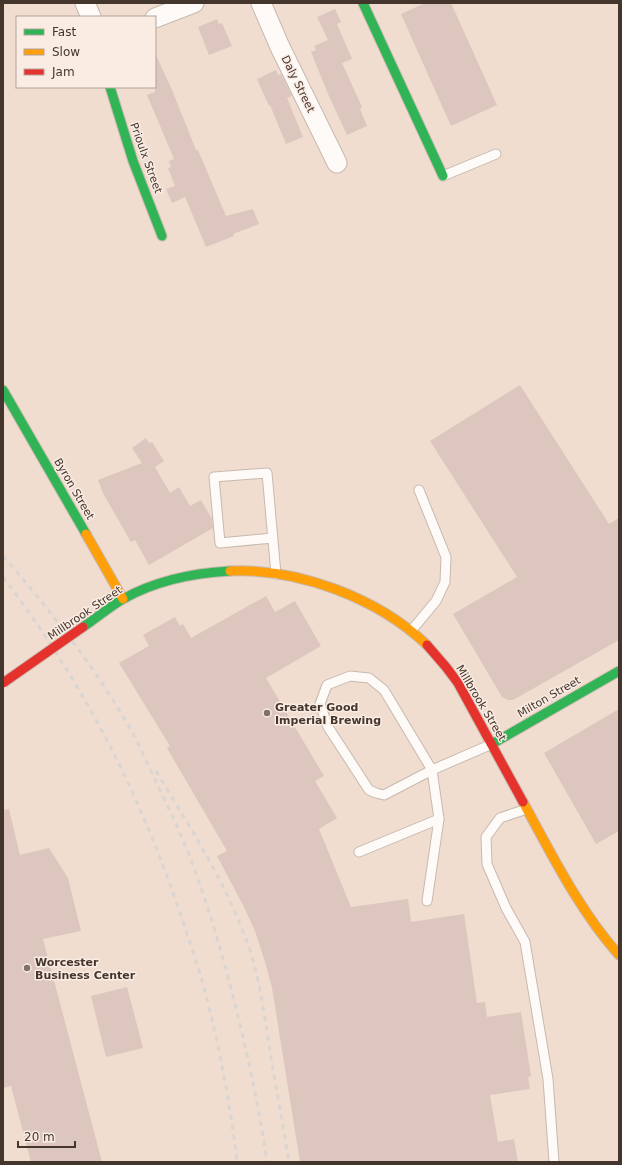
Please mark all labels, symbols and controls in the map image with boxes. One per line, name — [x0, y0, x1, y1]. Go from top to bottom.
legend — [16, 16, 156, 88]
text: Fast — [52, 25, 76, 39]
text: Slow — [52, 45, 80, 59]
street label: Daly Street — [279, 53, 318, 115]
text: Jam — [51, 65, 75, 79]
street label: Prioulx Street — [127, 121, 165, 196]
street label: Byron Street — [51, 456, 97, 523]
street label: Millbrook Street — [45, 583, 125, 643]
street label: Millbrook Street — [453, 662, 509, 744]
street label: Milton Street — [515, 673, 583, 720]
place label: Greater Good Imperial Brewing — [275, 701, 381, 727]
marker: Greater Good Imperial Brewing — [262, 708, 272, 718]
place label: Worcester Business Center — [35, 956, 136, 982]
marker: Worcester Business Center — [22, 963, 32, 973]
scale bar — [18, 1123, 75, 1149]
text: 20 m — [24, 1130, 55, 1144]

